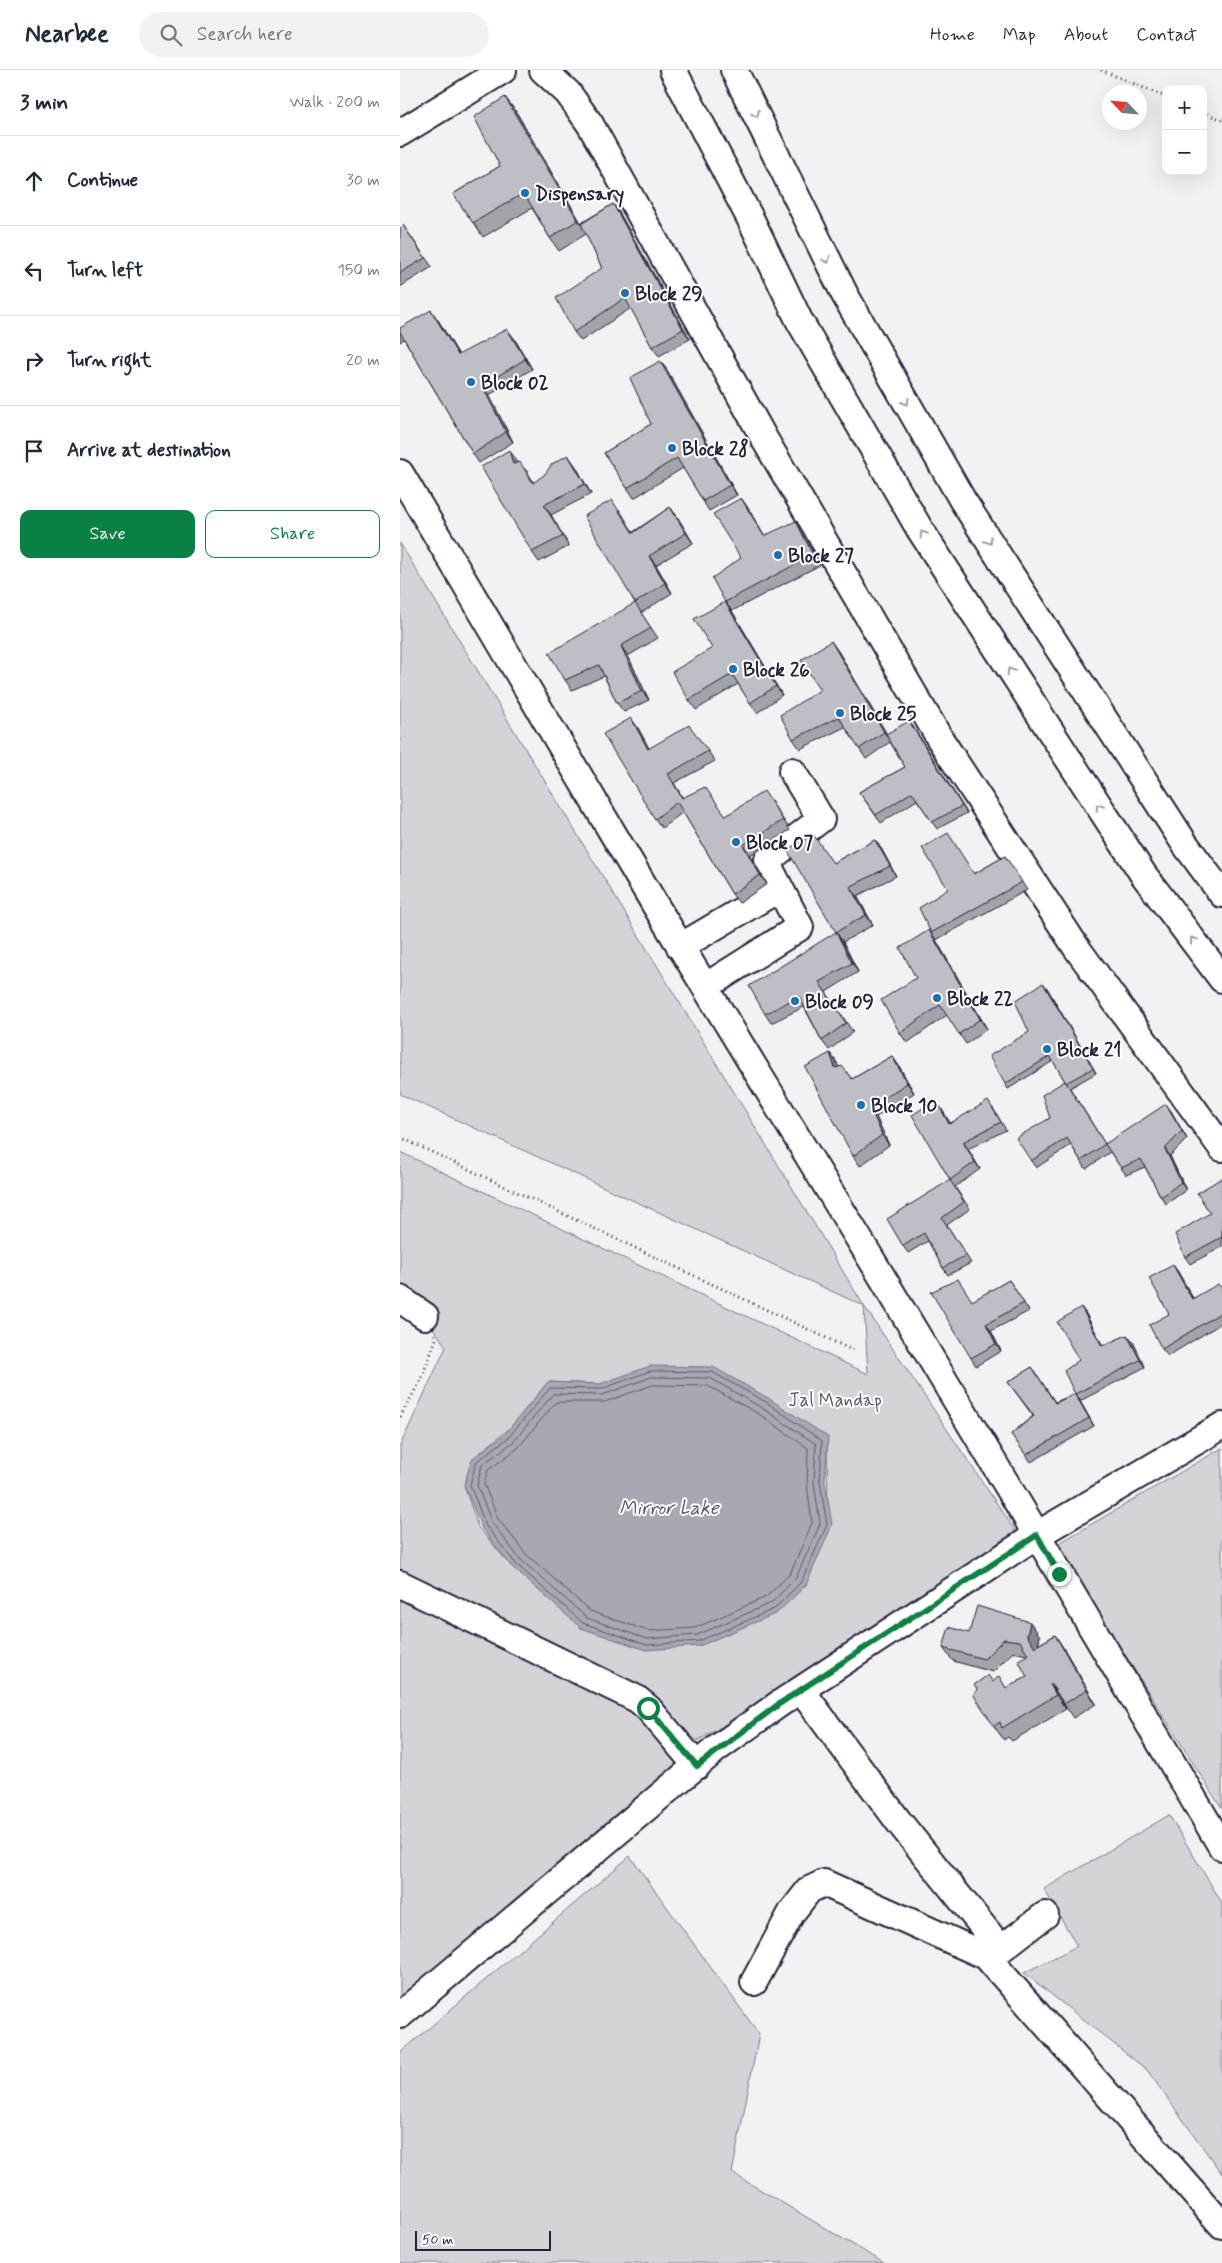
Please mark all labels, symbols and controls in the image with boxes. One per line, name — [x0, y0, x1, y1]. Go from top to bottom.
search box — [139, 12, 489, 57]
text: Nearbee — [25, 19, 109, 50]
icon: search — [157, 21, 185, 49]
text: Search here — [197, 22, 293, 47]
text: Home — [930, 23, 975, 47]
text: Map — [1003, 23, 1036, 47]
text: About — [1064, 23, 1108, 47]
text: Contact — [1136, 23, 1197, 47]
north arrow — [1102, 85, 1147, 130]
map controls — [1162, 85, 1207, 175]
button: + — [1162, 85, 1207, 130]
text: 3 min — [20, 89, 68, 117]
text: Walk · 200 m — [289, 92, 380, 113]
one-way arrow — [750, 109, 760, 118]
button: − — [1162, 130, 1207, 175]
icon: ahead — [20, 167, 48, 195]
text: Continue — [67, 168, 138, 193]
text: 30 m — [347, 170, 380, 191]
place label: Dispensary — [535, 182, 624, 208]
marker: Dispensary — [519, 187, 531, 199]
one-way arrow — [821, 255, 832, 264]
icon: left — [20, 257, 48, 285]
text: Turn left — [67, 258, 143, 283]
text: 150 m — [338, 260, 380, 281]
place label: Block 29 — [635, 282, 703, 307]
marker: Block 29 — [619, 287, 631, 299]
icon: right — [20, 347, 48, 375]
text: Turn right — [67, 348, 151, 373]
text: 20 m — [346, 350, 380, 371]
place label: Block 02 — [481, 371, 549, 396]
marker: Block 02 — [465, 376, 477, 388]
one-way arrow — [899, 397, 909, 406]
icon: arrive — [20, 437, 48, 465]
place label: Block 28 — [682, 437, 749, 462]
text: Arrive at destination — [67, 438, 231, 463]
marker: Block 28 — [666, 442, 678, 454]
button: Save — [20, 510, 195, 558]
button: Share — [205, 510, 380, 558]
one-way arrow — [920, 530, 929, 540]
one-way arrow — [983, 536, 992, 545]
place label: Block 27 — [788, 544, 854, 569]
marker: Block 27 — [772, 549, 784, 561]
place label: Block 26 — [743, 658, 810, 683]
marker: Block 26 — [727, 663, 739, 675]
one-way arrow — [1007, 667, 1017, 676]
place label: Block 25 — [850, 702, 916, 727]
marker: Block 25 — [834, 707, 846, 719]
one-way arrow — [1096, 804, 1105, 813]
place label: Block 07 — [746, 831, 814, 856]
marker: Block 07 — [730, 836, 742, 848]
one-way arrow — [1190, 937, 1198, 946]
place label: Block 22 — [947, 987, 1013, 1012]
place label: Block 09 — [805, 990, 874, 1015]
marker: Block 22 — [931, 992, 943, 1004]
marker: Block 09 — [789, 995, 801, 1007]
place label: Block 21 — [1057, 1038, 1121, 1063]
marker: Block 21 — [1041, 1043, 1053, 1055]
place label: Block 10 — [871, 1094, 937, 1119]
marker: Block 10 — [855, 1099, 867, 1111]
park label: Jal Mandap — [788, 1388, 882, 1413]
water label: Mirror Lake — [619, 1495, 720, 1522]
route end — [1048, 1563, 1071, 1586]
route start — [637, 1697, 660, 1720]
scale bar — [415, 2228, 551, 2251]
text: 50 m — [422, 2231, 453, 2249]

